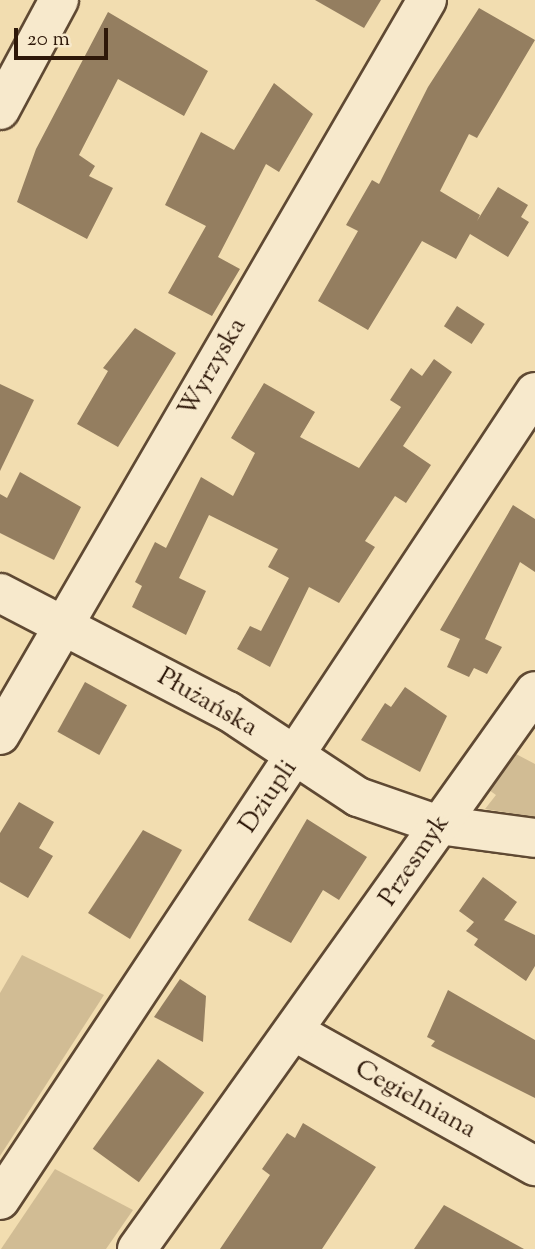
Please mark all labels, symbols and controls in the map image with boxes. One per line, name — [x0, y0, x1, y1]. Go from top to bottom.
scale bar — [18, 14, 112, 58]
text: 20 m — [27, 25, 70, 55]
street label: Wyrzyska — [172, 313, 254, 423]
street label: Płużańska — [151, 662, 263, 744]
street label: Dziupli — [233, 754, 305, 840]
street label: Przesmyk — [373, 809, 457, 913]
street label: Cegielniana — [349, 1054, 481, 1146]

